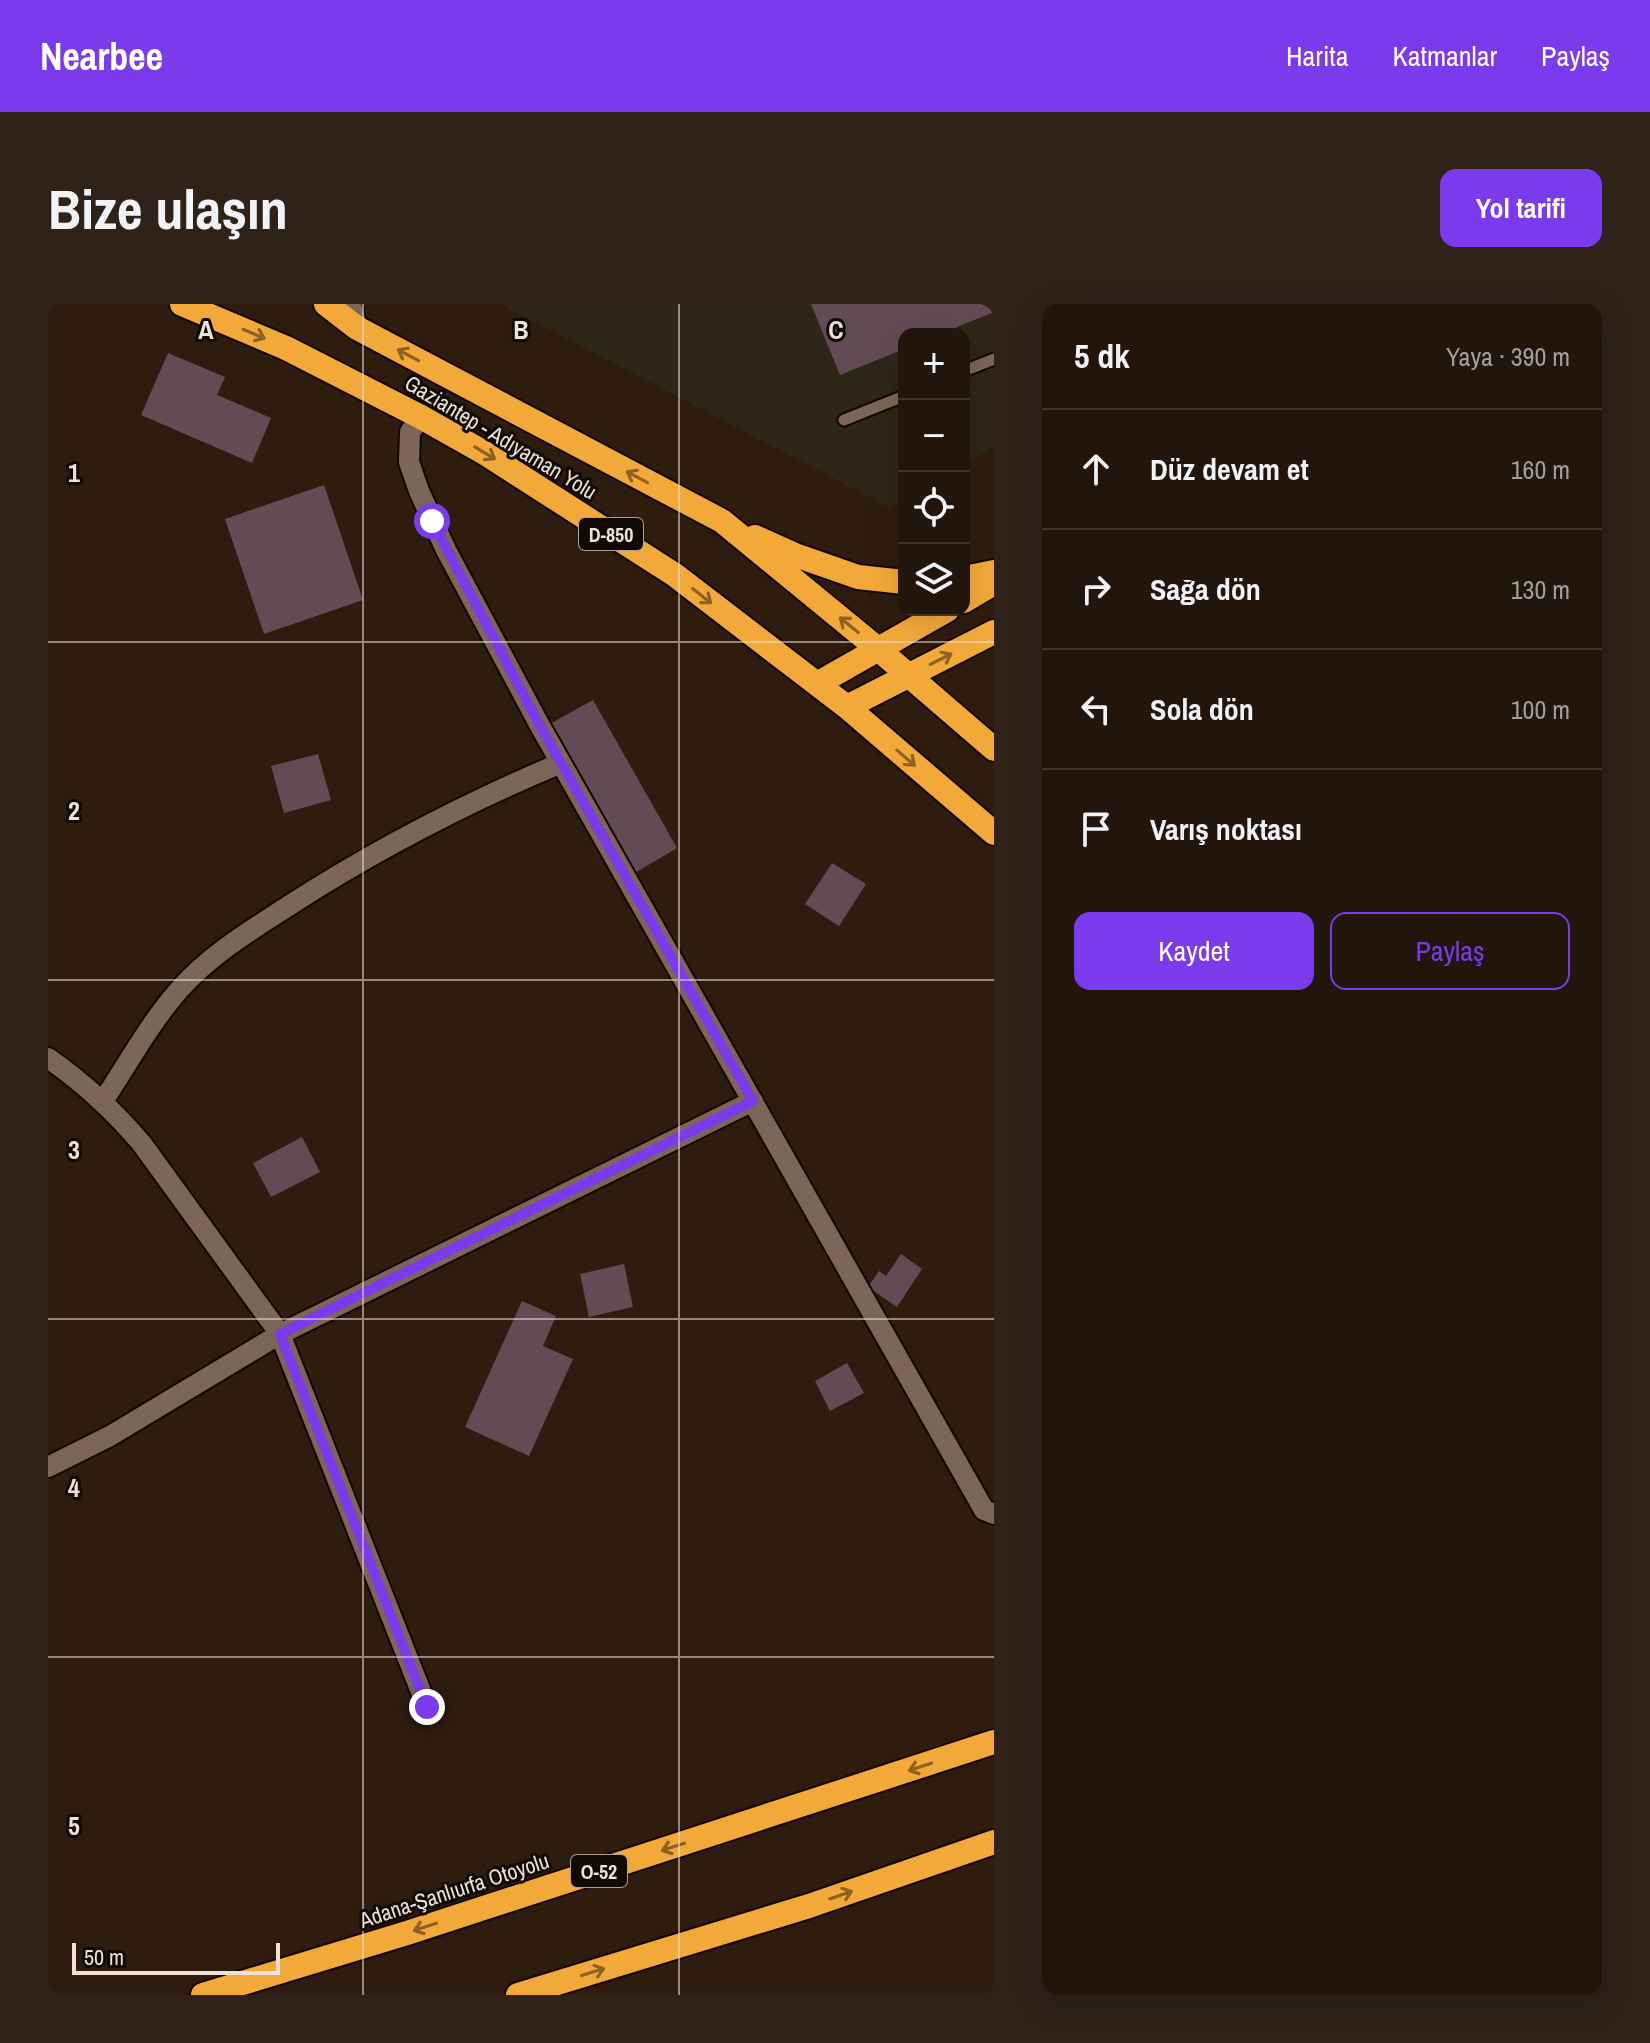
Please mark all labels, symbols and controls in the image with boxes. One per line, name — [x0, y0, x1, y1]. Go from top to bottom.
text: Nearbee — [40, 31, 163, 82]
text: Harita — [1286, 37, 1348, 75]
text: Katmanlar — [1392, 37, 1497, 75]
text: Paylaş — [1541, 37, 1610, 75]
button: Yol tarifi — [1440, 169, 1602, 247]
text: Bize ulaşın — [48, 171, 288, 246]
text: A — [198, 312, 214, 347]
text: B — [513, 312, 529, 347]
text: C — [828, 312, 844, 347]
one-way arrow — [241, 328, 266, 343]
map controls — [898, 328, 970, 616]
button: + — [898, 328, 970, 400]
text: 5 dk — [1074, 333, 1130, 379]
text: Yaya · 390 m — [1446, 339, 1570, 374]
one-way arrow — [396, 347, 420, 362]
street label: Gaziantep - Adıyaman Yolu — [399, 368, 603, 506]
button: − — [898, 400, 970, 472]
one-way arrow — [473, 446, 496, 462]
icon: ahead — [1074, 447, 1118, 491]
text: Düz devam et — [1150, 449, 1309, 489]
text: 160 m — [1511, 452, 1570, 487]
text: 1 — [68, 455, 80, 490]
one-way arrow — [626, 468, 650, 484]
button: locate — [898, 472, 970, 544]
route start — [414, 503, 450, 539]
road number: D-850 — [579, 518, 643, 550]
button: layers — [898, 544, 970, 616]
icon: right — [1074, 567, 1118, 611]
text: Sağa dön — [1150, 569, 1261, 609]
text: 130 m — [1511, 572, 1570, 607]
one-way arrow — [691, 587, 712, 604]
one-way arrow — [839, 617, 860, 635]
one-way arrow — [929, 651, 952, 666]
icon: left — [1074, 687, 1118, 731]
text: Sola dön — [1150, 689, 1254, 729]
text: 100 m — [1511, 692, 1570, 727]
one-way arrow — [895, 749, 915, 767]
text: 2 — [68, 793, 80, 828]
icon: arrive — [1074, 807, 1118, 851]
text: Varış noktası — [1150, 809, 1302, 849]
button: Kaydet — [1074, 912, 1314, 990]
button: Paylaş — [1330, 912, 1570, 990]
text: 3 — [68, 1132, 80, 1167]
text: 4 — [68, 1470, 80, 1505]
route end — [409, 1689, 445, 1725]
one-way arrow — [908, 1760, 933, 1775]
text: 5 — [68, 1808, 80, 1843]
one-way arrow — [660, 1841, 685, 1856]
street label: Adana-Şanlıurfa Otoyolu — [354, 1845, 553, 1935]
road number: O-52 — [571, 1855, 627, 1887]
one-way arrow — [828, 1886, 853, 1901]
one-way arrow — [413, 1921, 438, 1936]
scale bar — [72, 1939, 280, 1975]
text: 50 m — [84, 1942, 124, 1972]
one-way arrow — [579, 1964, 605, 1979]

